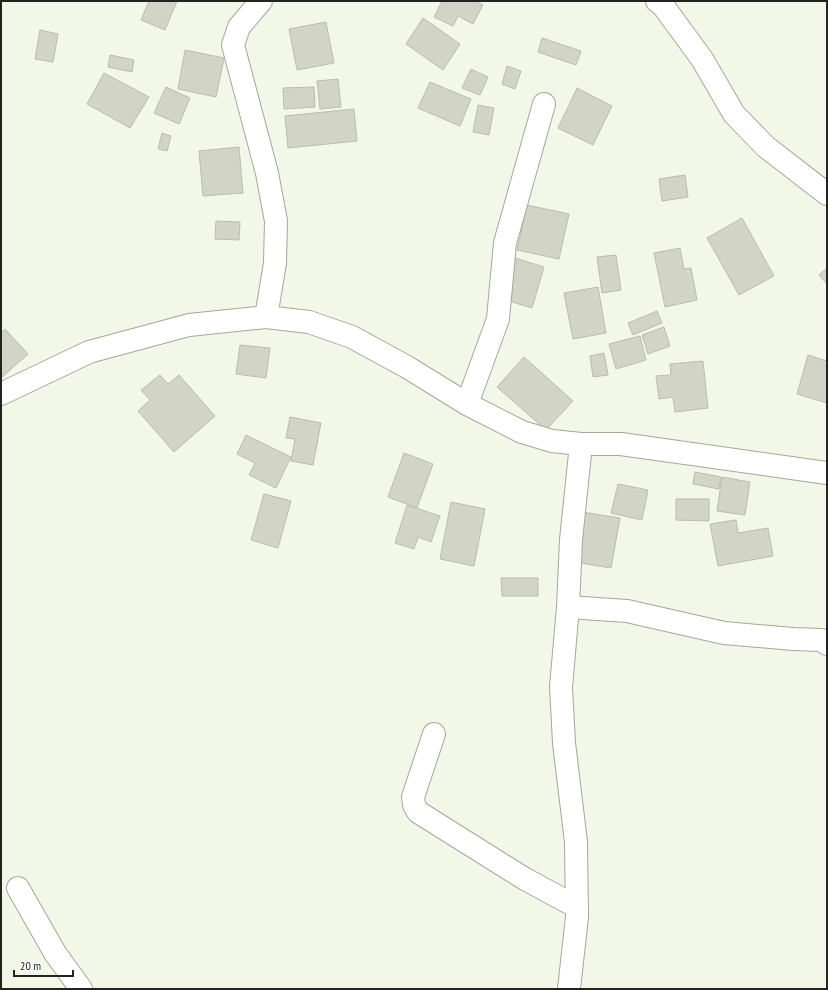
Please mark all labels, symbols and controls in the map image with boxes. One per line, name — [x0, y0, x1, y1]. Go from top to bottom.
scale bar — [14, 952, 73, 978]
text: 20 m — [20, 958, 41, 973]

